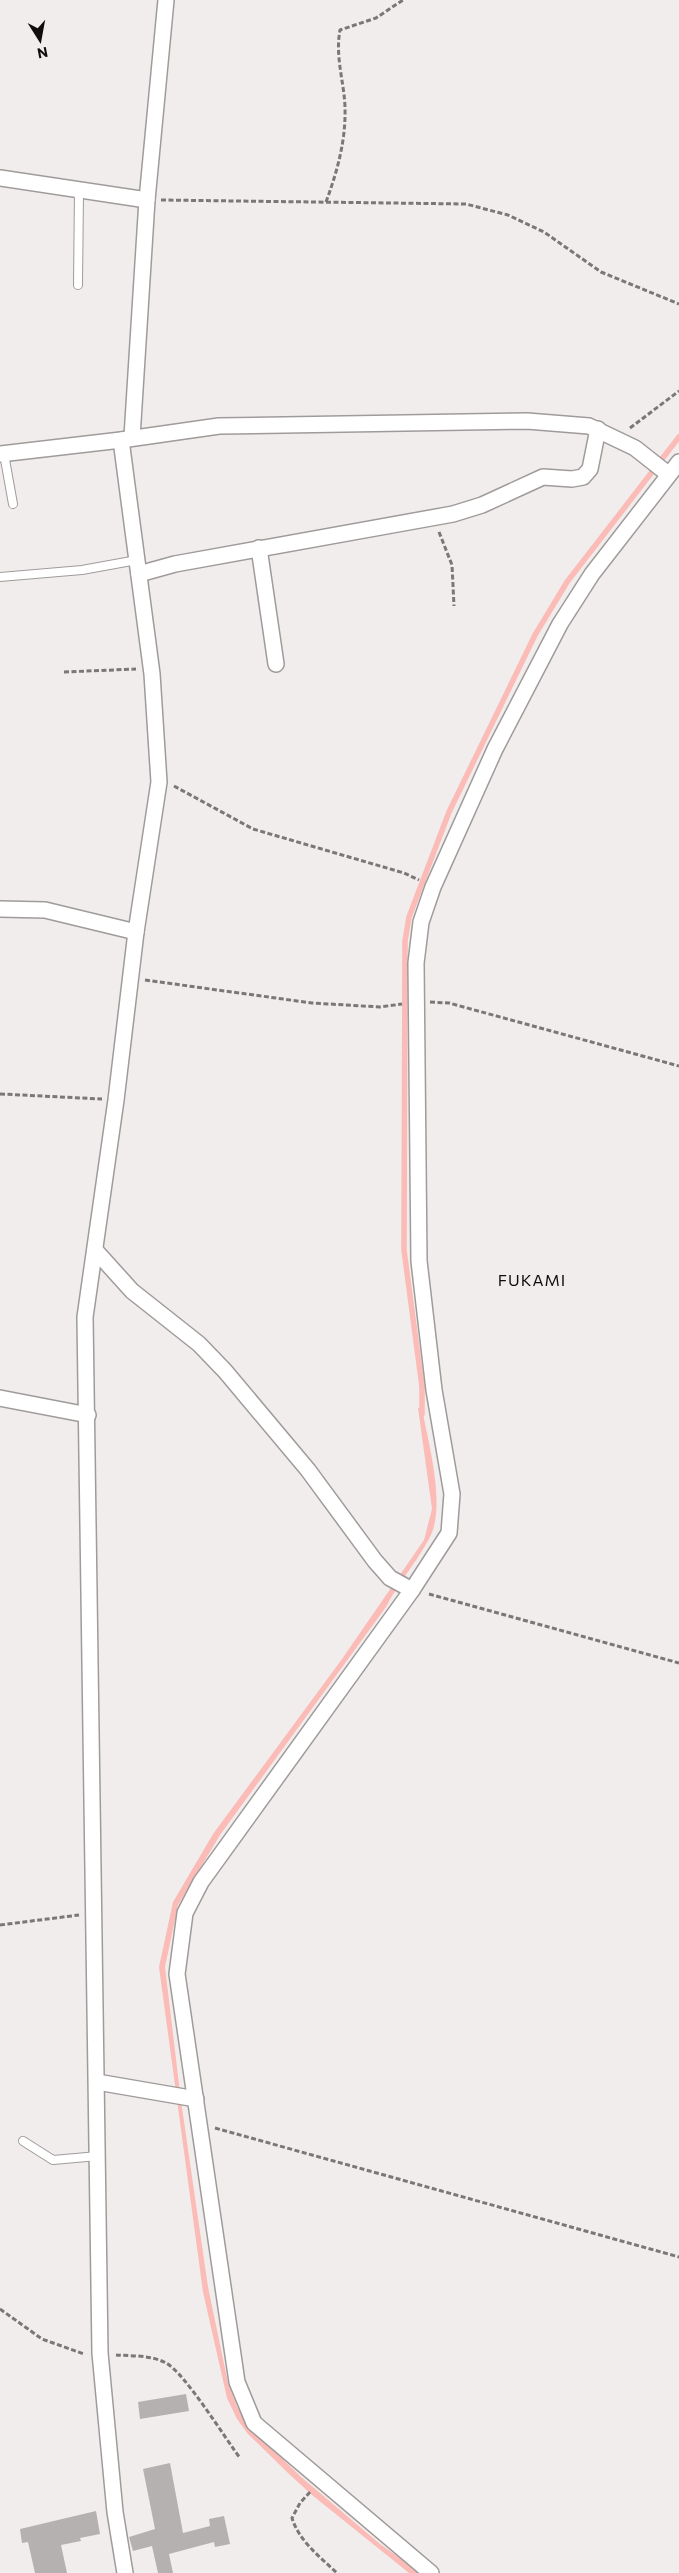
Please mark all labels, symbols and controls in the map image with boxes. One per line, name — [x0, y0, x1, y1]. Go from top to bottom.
north arrow — [15, 15, 65, 65]
text: N — [36, 44, 49, 63]
district label: FUKAMI — [498, 1270, 566, 1289]

